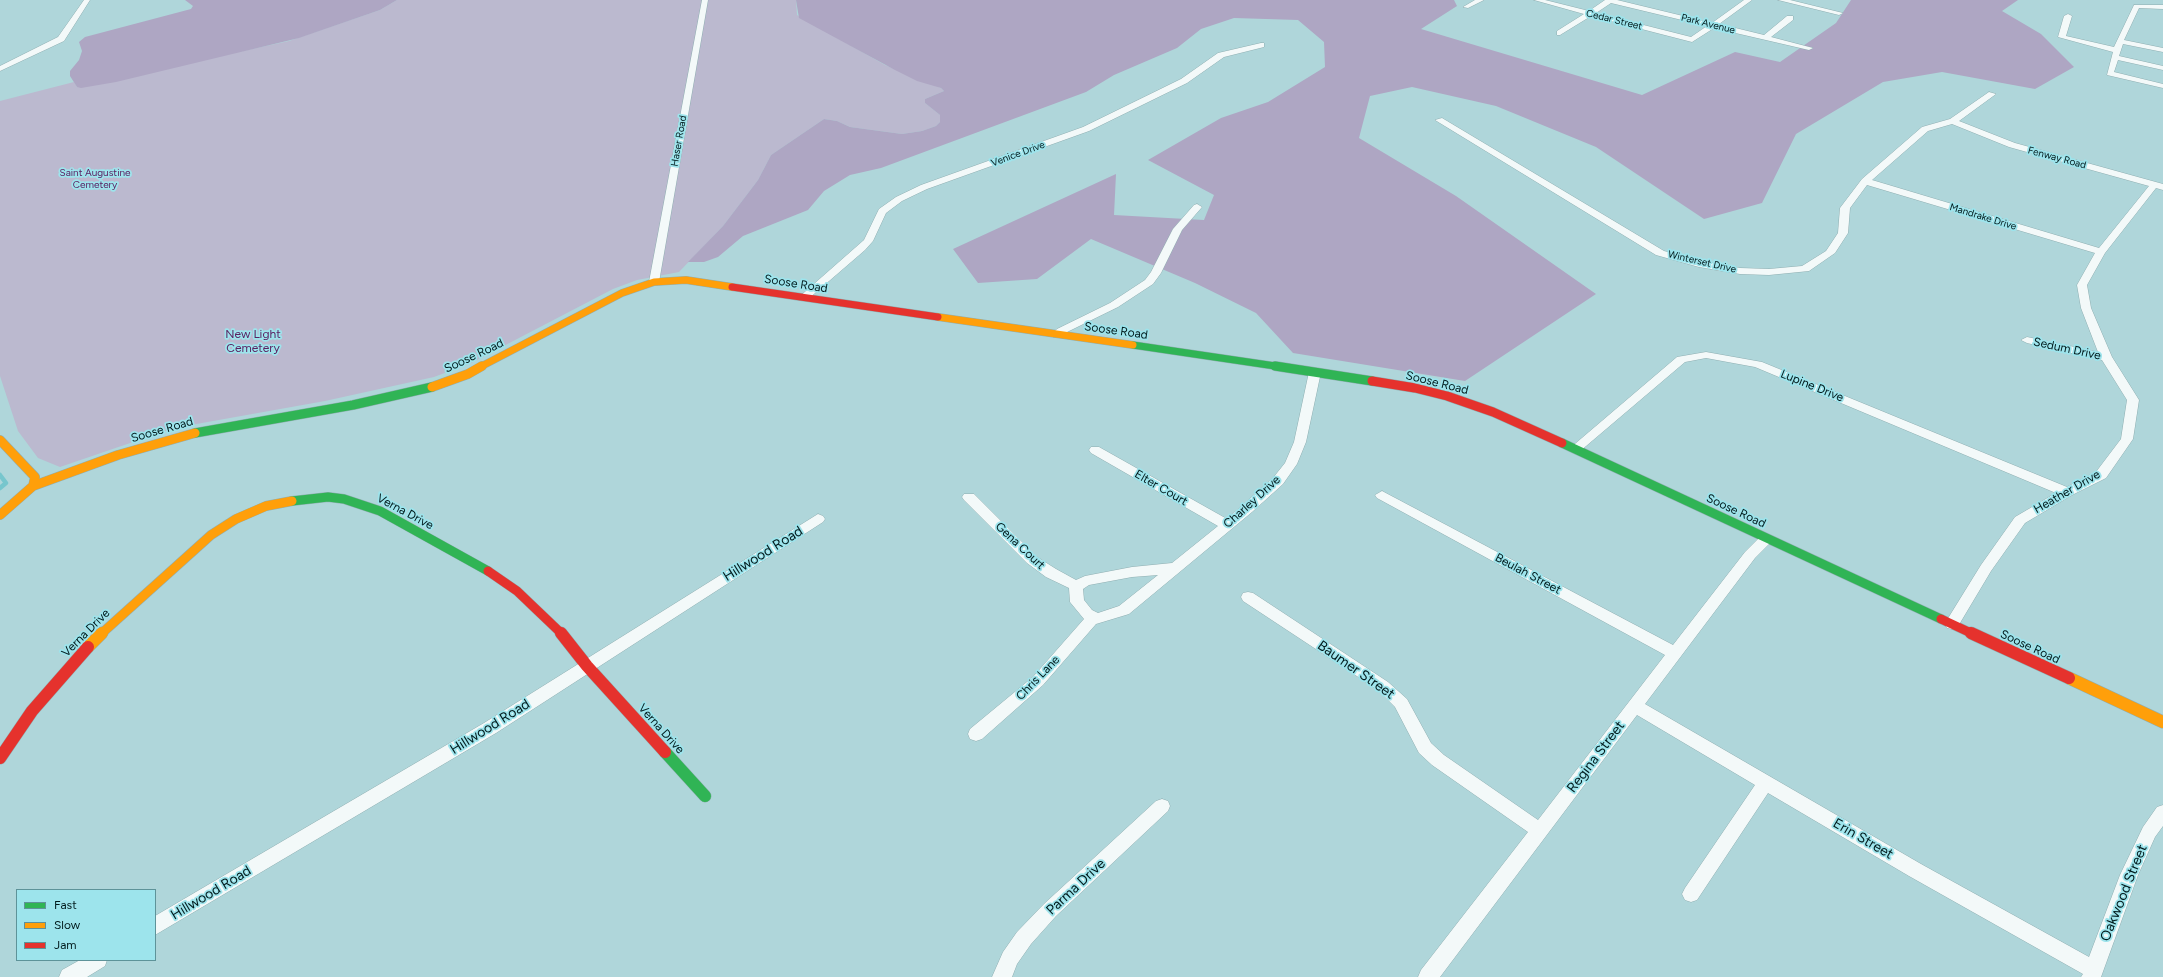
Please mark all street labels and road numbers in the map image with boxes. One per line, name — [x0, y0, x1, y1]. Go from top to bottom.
street label: Cedar Street — [1585, 7, 1643, 33]
street label: Park Avenue — [1680, 11, 1736, 37]
street label: Haser Road — [669, 115, 689, 167]
street label: Venice Drive — [989, 139, 1047, 169]
street label: Fenway Road — [2027, 144, 2087, 172]
street label: Mandrake Drive — [1948, 201, 2018, 233]
street label: Winterset Drive — [1667, 248, 1737, 276]
street label: Soose Road — [763, 272, 829, 296]
street label: Soose Road — [1083, 319, 1149, 343]
street label: Sedum Drive — [2032, 335, 2102, 363]
street label: Soose Road — [442, 336, 506, 376]
street label: Lupine Drive — [1778, 367, 1846, 405]
street label: Soose Road — [1404, 368, 1470, 398]
street label: Soose Road — [129, 414, 195, 446]
street label: Elter Court — [1132, 467, 1190, 509]
street label: Heather Drive — [2031, 467, 2103, 517]
street label: Charley Drive — [1221, 473, 1283, 531]
street label: Verna Drive — [374, 491, 436, 533]
street label: Soose Road — [1704, 491, 1768, 531]
street label: Gena Court — [992, 519, 1048, 573]
street label: Hillwood Road — [720, 523, 806, 585]
street label: Beulah Street — [1493, 551, 1563, 597]
street label: Verna Drive — [59, 606, 113, 660]
street label: Soose Road — [1998, 627, 2062, 667]
street label: Baumer Street — [1314, 637, 1398, 703]
street label: Chris Lane — [1013, 653, 1063, 703]
street label: Hillwood Road — [447, 696, 533, 758]
street label: Verna Drive — [635, 701, 687, 757]
street label: Regina Street — [1564, 718, 1628, 796]
street label: Erin Street — [1830, 815, 1896, 863]
street label: Oakwood Street — [2097, 842, 2151, 944]
street label: Parma Drive — [1043, 855, 1109, 919]
street label: Hillwood Road — [168, 862, 254, 924]

